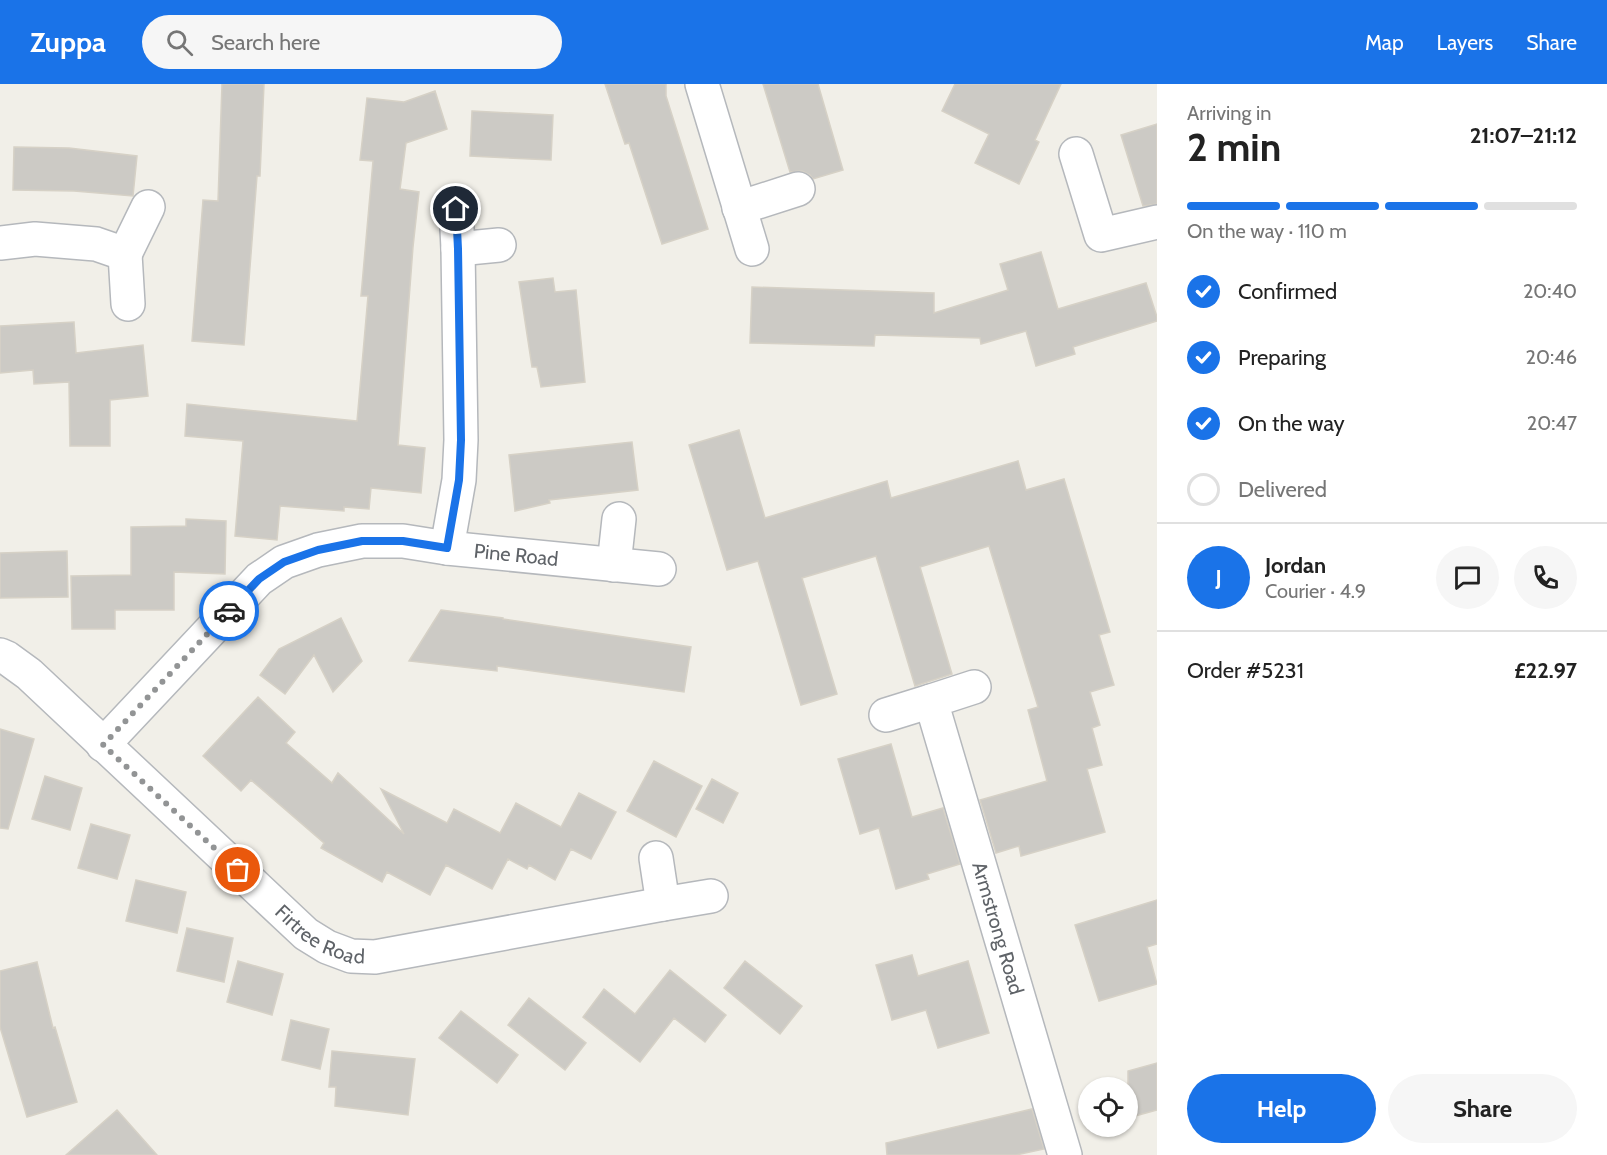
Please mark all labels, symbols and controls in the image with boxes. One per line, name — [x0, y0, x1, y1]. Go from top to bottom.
search box — [142, 15, 562, 69]
text: Zuppa — [30, 25, 106, 59]
icon: search — [163, 26, 196, 59]
text: Search here — [211, 29, 320, 56]
text: Map — [1365, 30, 1404, 55]
text: Layers — [1437, 30, 1493, 55]
text: Share — [1526, 30, 1577, 55]
text: Arriving in — [1187, 101, 1271, 125]
text: 21:07–21:12 — [1470, 122, 1577, 149]
text: 2 min — [1187, 123, 1281, 171]
pin — [430, 183, 481, 234]
icon: home — [439, 192, 472, 225]
text: On the way · 110 m — [1187, 219, 1347, 243]
icon: check — [1187, 275, 1220, 308]
text: Confirmed — [1238, 278, 1337, 305]
text: 20:40 — [1523, 279, 1577, 303]
icon: check — [1187, 341, 1220, 374]
text: Preparing — [1238, 344, 1326, 371]
text: 20:46 — [1525, 345, 1577, 369]
icon: check — [1187, 407, 1220, 440]
text: On the way — [1238, 410, 1345, 437]
text: 20:47 — [1527, 411, 1577, 435]
text: Delivered — [1238, 476, 1327, 503]
street label: Pine Road — [473, 539, 560, 571]
button: chat — [1436, 546, 1499, 609]
button: phone — [1514, 546, 1577, 609]
text: Jordan — [1265, 552, 1326, 579]
text: J — [1215, 564, 1222, 591]
text: Courier · 4.9 — [1265, 579, 1366, 603]
courier — [199, 581, 259, 641]
icon: car — [213, 595, 246, 628]
text: Order #5231 — [1187, 657, 1304, 684]
text: £22.97 — [1514, 657, 1577, 684]
pin — [212, 844, 263, 895]
icon: bag — [221, 853, 254, 886]
street label: Armstrong Road — [967, 859, 1029, 997]
street label: Firtree Road — [270, 899, 365, 969]
button: Help — [1187, 1074, 1376, 1143]
button: Share — [1388, 1074, 1577, 1143]
map controls — [1078, 1077, 1138, 1137]
button: locate — [1078, 1077, 1138, 1137]

